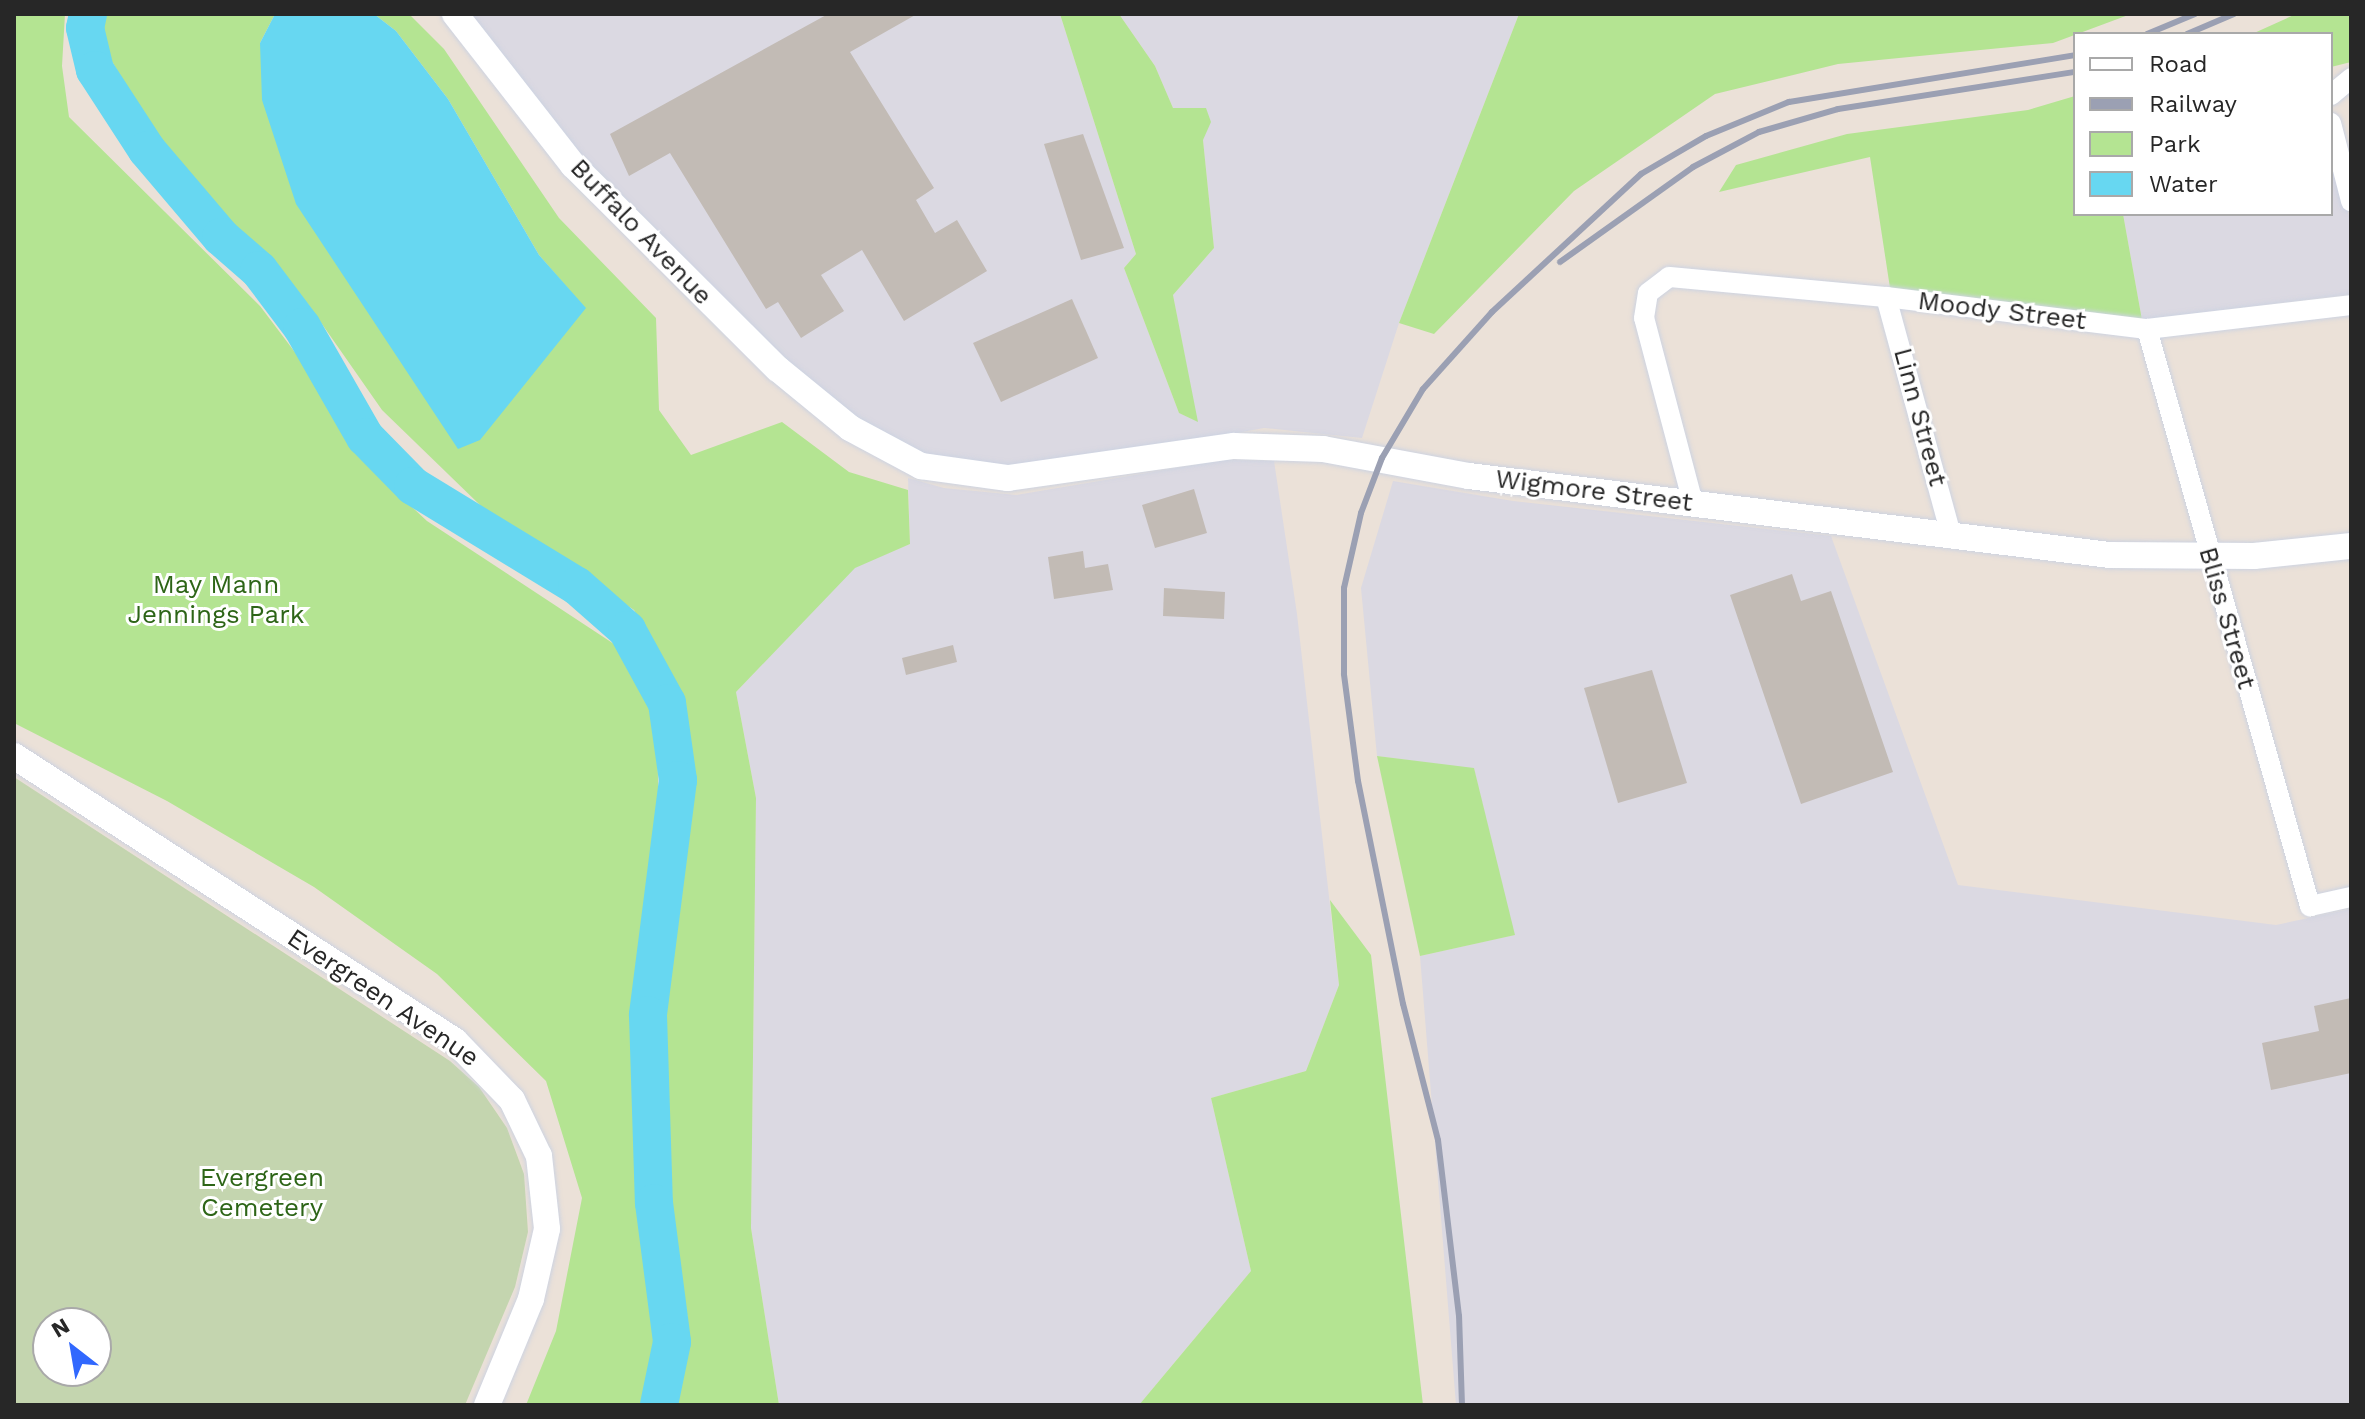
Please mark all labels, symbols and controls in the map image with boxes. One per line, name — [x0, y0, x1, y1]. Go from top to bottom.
legend — [2073, 32, 2333, 216]
text: Road — [2149, 50, 2208, 78]
text: Railway — [2149, 90, 2237, 118]
text: Park — [2149, 130, 2201, 158]
street label: Buffalo Avenue — [563, 152, 719, 312]
text: Water — [2149, 170, 2218, 198]
street label: Moody Street — [1916, 285, 2088, 337]
street label: Linn Street — [1887, 344, 1953, 490]
street label: Wigmore Street — [1494, 463, 1694, 519]
street label: Bliss Street — [2192, 543, 2262, 693]
park label: May Mann Jennings Park — [127, 569, 305, 630]
street label: Evergreen Avenue — [281, 922, 485, 1074]
park label: Evergreen Cemetery — [200, 1162, 324, 1224]
north arrow — [32, 1307, 112, 1387]
text: N — [47, 1313, 74, 1343]

